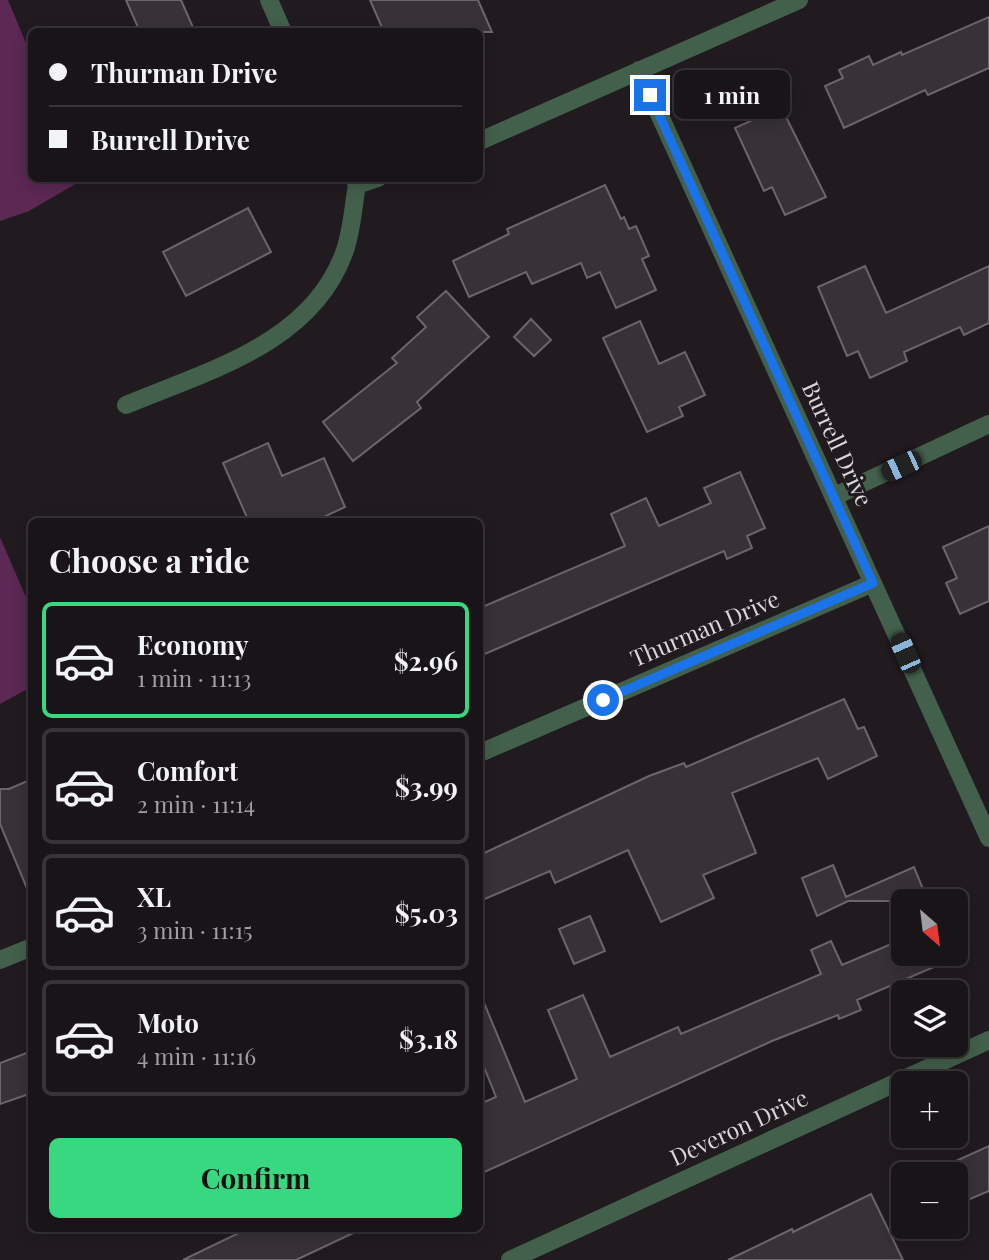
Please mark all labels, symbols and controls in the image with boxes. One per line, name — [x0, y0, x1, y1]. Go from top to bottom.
text: Thurman Drive — [91, 55, 277, 90]
callout: 1 min — [674, 70, 790, 119]
route end — [634, 79, 666, 111]
text: 1 min — [704, 79, 760, 110]
text: Burrell Drive — [91, 122, 250, 157]
street label: Burrell Drive — [796, 376, 881, 511]
car — [878, 448, 925, 484]
text: Choose a ride — [49, 538, 250, 581]
street label: Thurman Drive — [625, 582, 784, 673]
text: Economy — [137, 627, 248, 662]
icon: car — [53, 629, 116, 692]
car — [887, 630, 924, 676]
text: $2.96 — [394, 643, 458, 678]
text: 1 min · 11:13 — [137, 662, 251, 693]
route start — [587, 684, 619, 716]
text: Comfort — [137, 753, 238, 788]
icon: car — [53, 755, 116, 818]
text: $3.99 — [395, 769, 458, 804]
text: 2 min · 11:14 — [137, 788, 255, 819]
text: XL — [137, 879, 171, 914]
icon: car — [53, 881, 116, 944]
north arrow — [891, 889, 968, 966]
map controls — [891, 889, 968, 1239]
text: $5.03 — [395, 895, 458, 930]
text: 3 min · 11:15 — [137, 914, 252, 945]
button: layers — [891, 980, 968, 1057]
text: Moto — [137, 1005, 199, 1040]
icon: car — [53, 1007, 116, 1070]
text: $3.18 — [399, 1021, 458, 1056]
text: 4 min · 11:16 — [137, 1040, 256, 1071]
button: + — [891, 1071, 968, 1148]
street label: Deveron Drive — [664, 1081, 812, 1172]
button: Confirm — [49, 1138, 462, 1218]
button: − — [891, 1162, 968, 1239]

